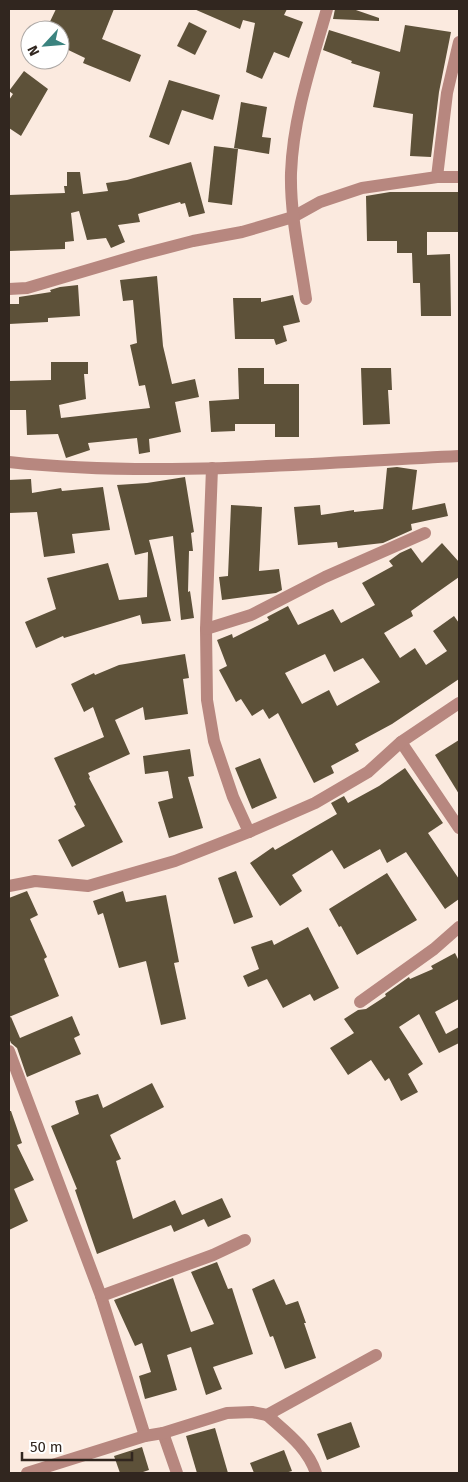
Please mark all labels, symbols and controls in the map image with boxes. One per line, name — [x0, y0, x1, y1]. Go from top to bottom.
north arrow — [20, 20, 70, 70]
text: N — [24, 43, 43, 58]
scale bar — [22, 1430, 132, 1462]
text: 50 m — [30, 1438, 63, 1456]

